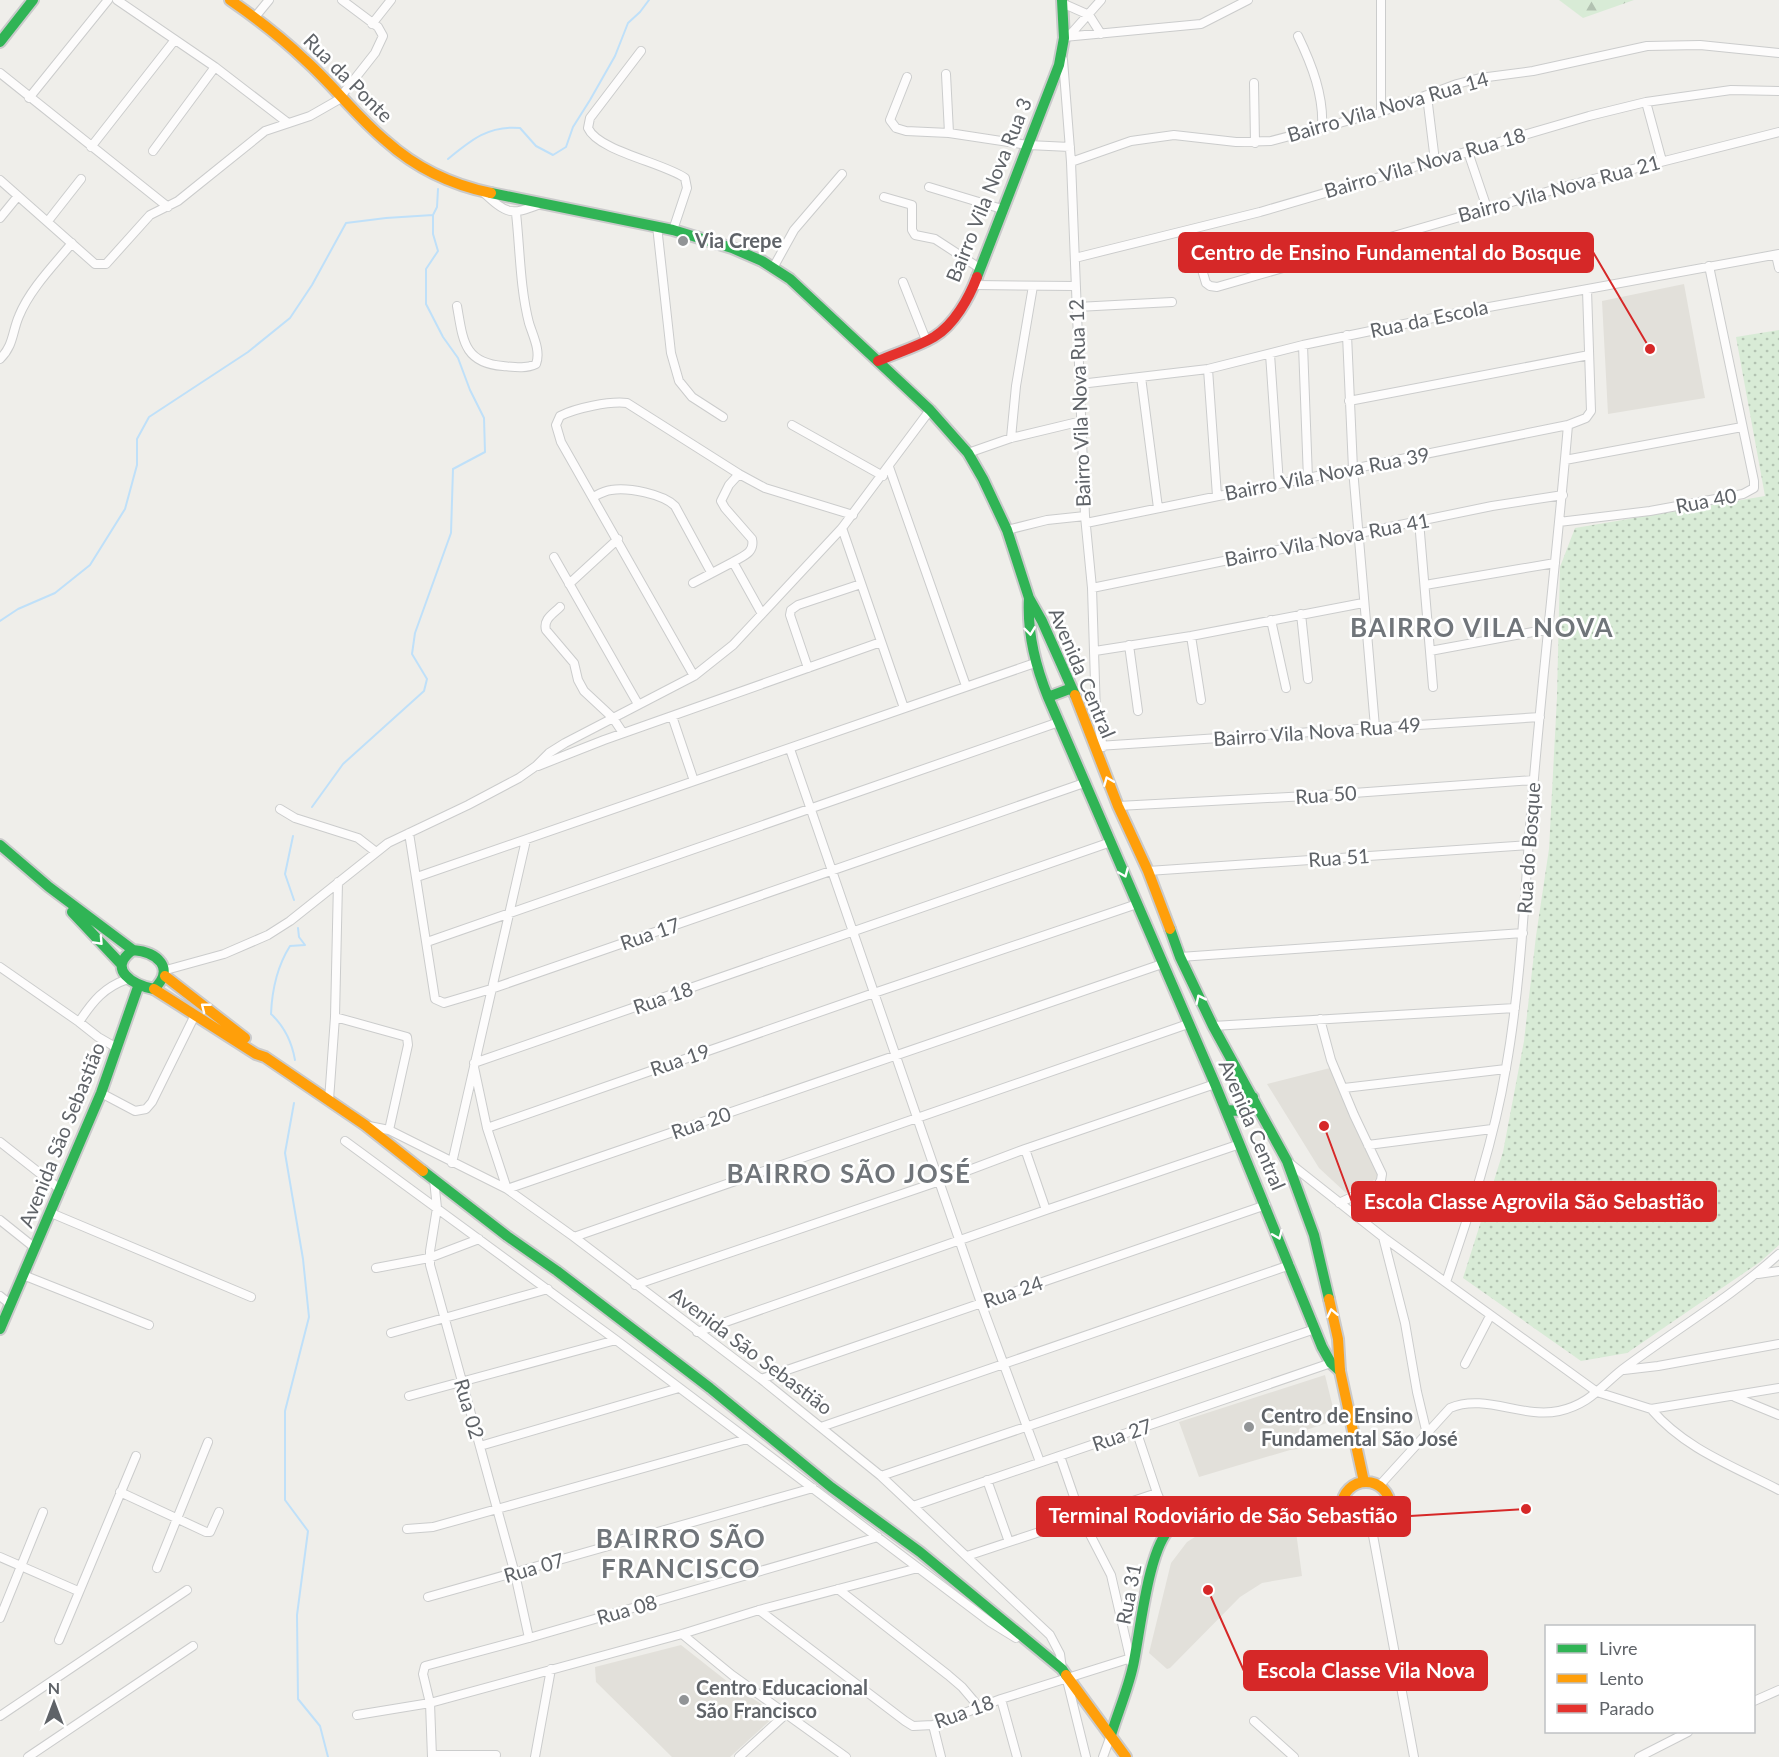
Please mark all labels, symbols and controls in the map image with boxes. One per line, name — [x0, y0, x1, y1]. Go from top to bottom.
street label: Rua da Ponte — [299, 28, 398, 127]
street label: Bairro Vila Nova Rua 14 — [1284, 66, 1491, 146]
street label: Bairro Vila Nova Rua 3 — [940, 94, 1036, 285]
street label: Bairro Vila Nova Rua 18 — [1321, 122, 1528, 202]
street label: Bairro Vila Nova Rua 21 — [1455, 149, 1662, 227]
place label: Via Crepe — [694, 228, 782, 252]
callout: Centro de Ensino Fundamental do Bosque — [1179, 233, 1593, 272]
marker: Via Crepe — [676, 234, 690, 248]
text: Centro de Ensino Fundamental do Bosque — [1191, 239, 1581, 264]
street label: Rua da Escola — [1368, 294, 1490, 342]
street label: Bairro Vila Nova Rua 12 — [1063, 299, 1095, 508]
street label: Bairro Vila Nova Rua 39 — [1222, 441, 1431, 505]
street label: Rua 40 — [1673, 482, 1738, 518]
street label: Bairro Vila Nova Rua 41 — [1222, 507, 1431, 571]
street label: Avenida Central — [1045, 604, 1121, 741]
district label: BAIRRO VILA NOVA — [1350, 611, 1614, 643]
one-way arrow — [1023, 626, 1036, 635]
street label: Bairro Vila Nova Rua 49 — [1212, 712, 1422, 750]
one-way arrow — [1103, 776, 1115, 787]
street label: Rua 50 — [1294, 780, 1357, 808]
street label: Rua do Bosque — [1511, 781, 1545, 914]
street label: Rua 51 — [1307, 843, 1370, 871]
one-way arrow — [1117, 867, 1129, 878]
street label: Rua 17 — [617, 912, 683, 954]
one-way arrow — [92, 934, 103, 944]
street label: Rua 18 — [630, 976, 696, 1018]
one-way arrow — [1195, 994, 1207, 1005]
one-way arrow — [200, 1003, 211, 1014]
street label: Rua 19 — [647, 1038, 713, 1080]
street label: Avenida São Sebastião — [13, 1039, 109, 1231]
street label: Avenida Central — [1215, 1056, 1291, 1193]
street label: Rua 20 — [668, 1101, 734, 1143]
district label: BAIRRO SÃO JOSÉ — [727, 1157, 971, 1189]
callout: Escola Classe Agrovila São Sebastião — [1352, 1182, 1716, 1221]
text: Escola Classe Agrovila São Sebastião — [1364, 1188, 1704, 1213]
one-way arrow — [1271, 1228, 1283, 1239]
street label: Rua 24 — [980, 1270, 1046, 1312]
street label: Avenida São Sebastião — [666, 1281, 838, 1419]
one-way arrow — [1326, 1309, 1339, 1319]
street label: Rua 02 — [450, 1376, 490, 1442]
place label: Centro de Ensino Fundamental São José — [1261, 1403, 1458, 1450]
street label: Rua 27 — [1089, 1413, 1155, 1455]
marker: Centro de Ensino Fundamental São José — [1242, 1420, 1256, 1434]
callout: Terminal Rodoviário de São Sebastião — [1037, 1497, 1410, 1536]
text: Terminal Rodoviário de São Sebastião — [1049, 1502, 1397, 1527]
district label: BAIRRO SÃO FRANCISCO — [596, 1522, 766, 1584]
street label: Rua 07 — [501, 1547, 567, 1587]
street label: Rua 31 — [1110, 1561, 1146, 1626]
street label: Rua 08 — [594, 1589, 660, 1629]
legend — [1545, 1625, 1755, 1733]
text: Livre — [1599, 1637, 1638, 1659]
callout: Escola Classe Vila Nova — [1244, 1651, 1487, 1690]
text: Escola Classe Vila Nova — [1257, 1657, 1475, 1682]
text: Lento — [1599, 1667, 1644, 1689]
north arrow — [24, 1673, 84, 1733]
place label: Centro Educacional São Francisco — [696, 1675, 868, 1722]
text: N — [48, 1678, 60, 1697]
street label: Rua 18 — [931, 1689, 997, 1733]
marker: Centro Educacional São Francisco — [677, 1693, 691, 1707]
text: Parado — [1599, 1697, 1654, 1719]

